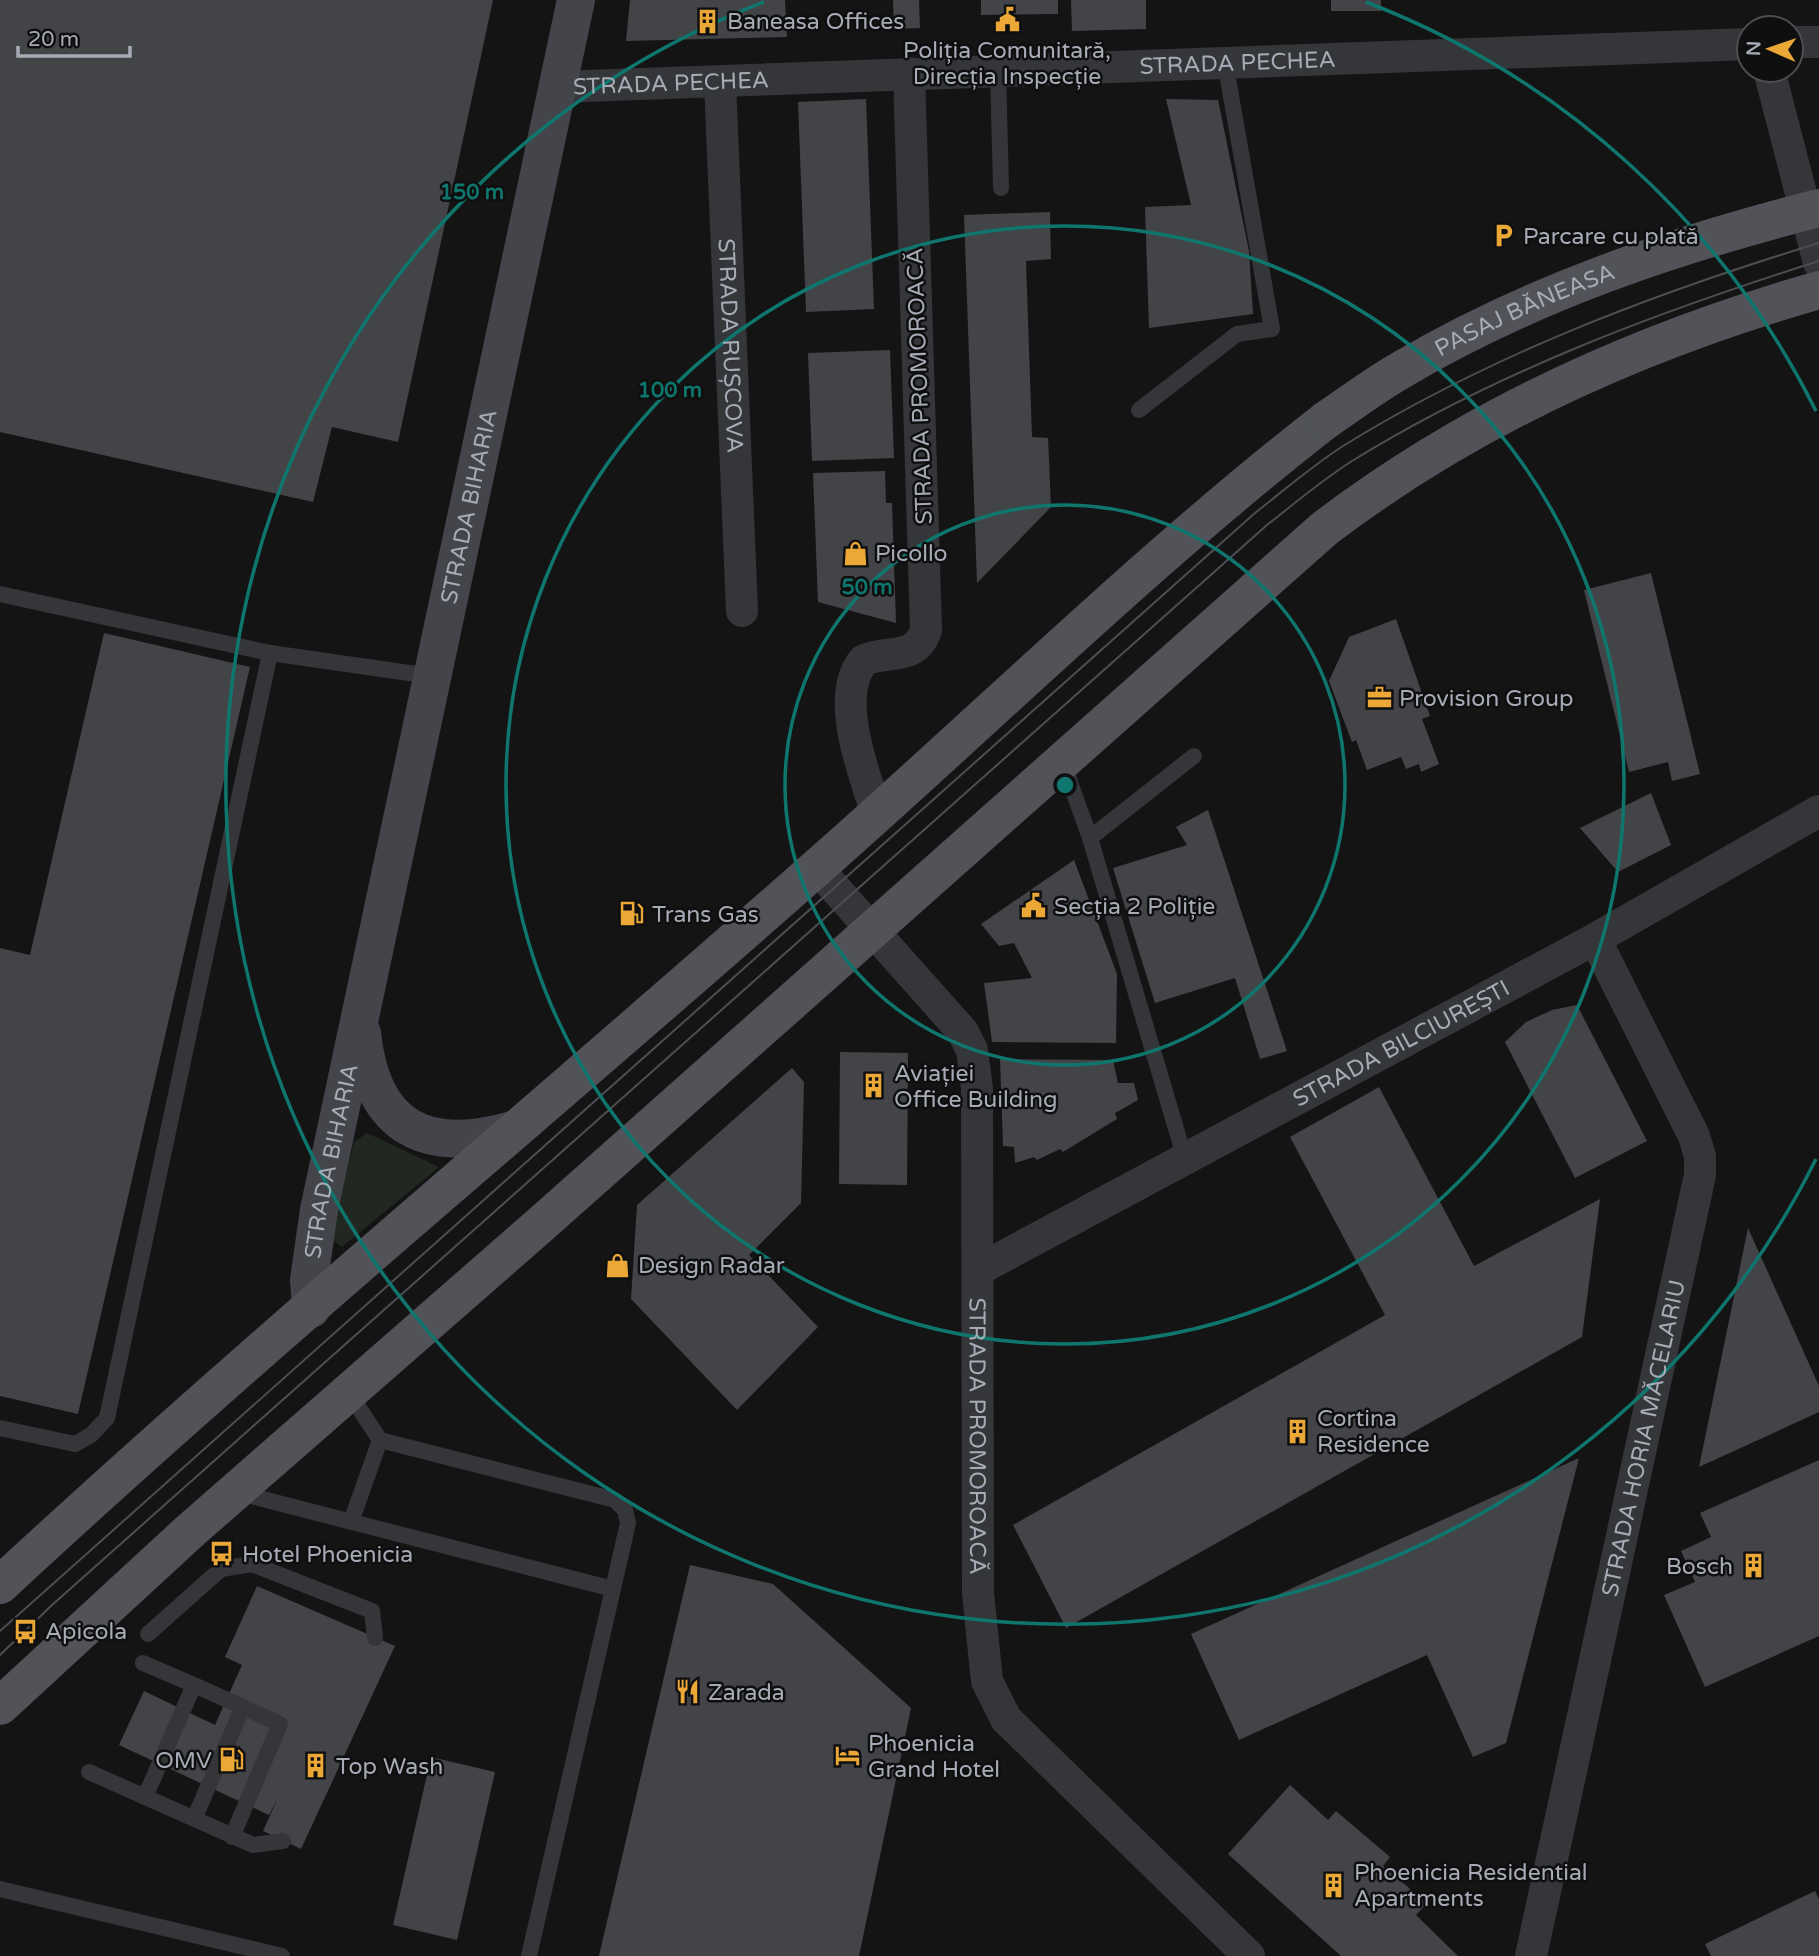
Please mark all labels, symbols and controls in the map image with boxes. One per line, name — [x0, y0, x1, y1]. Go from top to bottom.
public building icon: Poliția Comunitară, Direcția Inspecție — [993, 6, 1021, 34]
building icon: Baneasa Offices — [693, 7, 721, 35]
place label: Baneasa Offices — [727, 8, 904, 36]
scale bar — [18, 14, 130, 58]
north arrow — [1735, 14, 1805, 84]
text: 20 m — [28, 27, 79, 52]
place label: Poliția Comunitară, Direcția Inspecție — [903, 37, 1111, 91]
text: N — [1743, 40, 1765, 56]
street label: STRADA PECHEA — [1139, 46, 1336, 81]
street label: STRADA PECHEA — [572, 66, 770, 101]
text: 150 m — [440, 180, 504, 205]
parking icon: Parcare cu plată — [1489, 222, 1517, 250]
place label: Parcare cu plată — [1523, 223, 1699, 251]
street label: STRADA RUȘCOVA — [712, 238, 748, 454]
street label: STRADA PROMOROACĂ — [901, 247, 939, 525]
street label: PASAJ BĂNEASA — [1430, 258, 1619, 363]
text: 100 m — [638, 378, 702, 403]
street label: STRADA BIHARIA — [435, 407, 504, 607]
shop icon: Picollo — [841, 539, 869, 567]
place label: Picollo — [875, 540, 948, 568]
text: 50 m — [841, 575, 893, 600]
office icon: Provision Group — [1365, 684, 1393, 712]
place label: Provision Group — [1399, 685, 1574, 713]
centre of rings — [1053, 773, 1077, 797]
public building icon: Secția 2 Poliție — [1020, 892, 1048, 920]
place label: Secția 2 Poliție — [1054, 893, 1215, 921]
fuel station icon: Trans Gas — [618, 900, 646, 928]
place label: Trans Gas — [652, 901, 759, 929]
street label: STRADA BILCIUREȘTI — [1288, 974, 1515, 1113]
place label: Aviației Office Building — [894, 1060, 1058, 1114]
street label: STRADA BIHARIA — [299, 1061, 365, 1261]
building icon: Aviației Office Building — [860, 1072, 888, 1100]
shop icon: Design Radar — [604, 1251, 632, 1279]
place label: Design Radar — [638, 1252, 785, 1280]
street label: STRADA HORIA MĂCELARIU — [1596, 1277, 1692, 1599]
street label: STRADA PROMOROACĂ — [962, 1297, 991, 1575]
place label: Cortina Residence — [1317, 1405, 1430, 1459]
building icon: Cortina Residence — [1283, 1417, 1311, 1445]
bus stop icon: Hotel Phoenicia — [208, 1540, 236, 1568]
place label: Hotel Phoenicia — [242, 1541, 413, 1569]
building icon: Bosch — [1739, 1552, 1767, 1580]
place label: Bosch — [1666, 1553, 1733, 1581]
bus stop icon: Apicola — [11, 1617, 39, 1645]
place label: Apicola — [45, 1618, 127, 1646]
restaurant icon: Zarada — [674, 1678, 702, 1706]
place label: Zarada — [708, 1679, 785, 1707]
place label: Phoenicia Grand Hotel — [868, 1730, 1000, 1784]
hotel icon: Phoenicia Grand Hotel — [834, 1742, 862, 1770]
fuel station icon: OMV — [218, 1746, 246, 1774]
place label: OMV — [155, 1747, 212, 1775]
building icon: Top Wash — [302, 1752, 330, 1780]
place label: Top Wash — [336, 1753, 443, 1781]
place label: Phoenicia Residential Apartments — [1354, 1859, 1588, 1913]
building icon: Phoenicia Residential Apartments — [1320, 1871, 1348, 1899]

